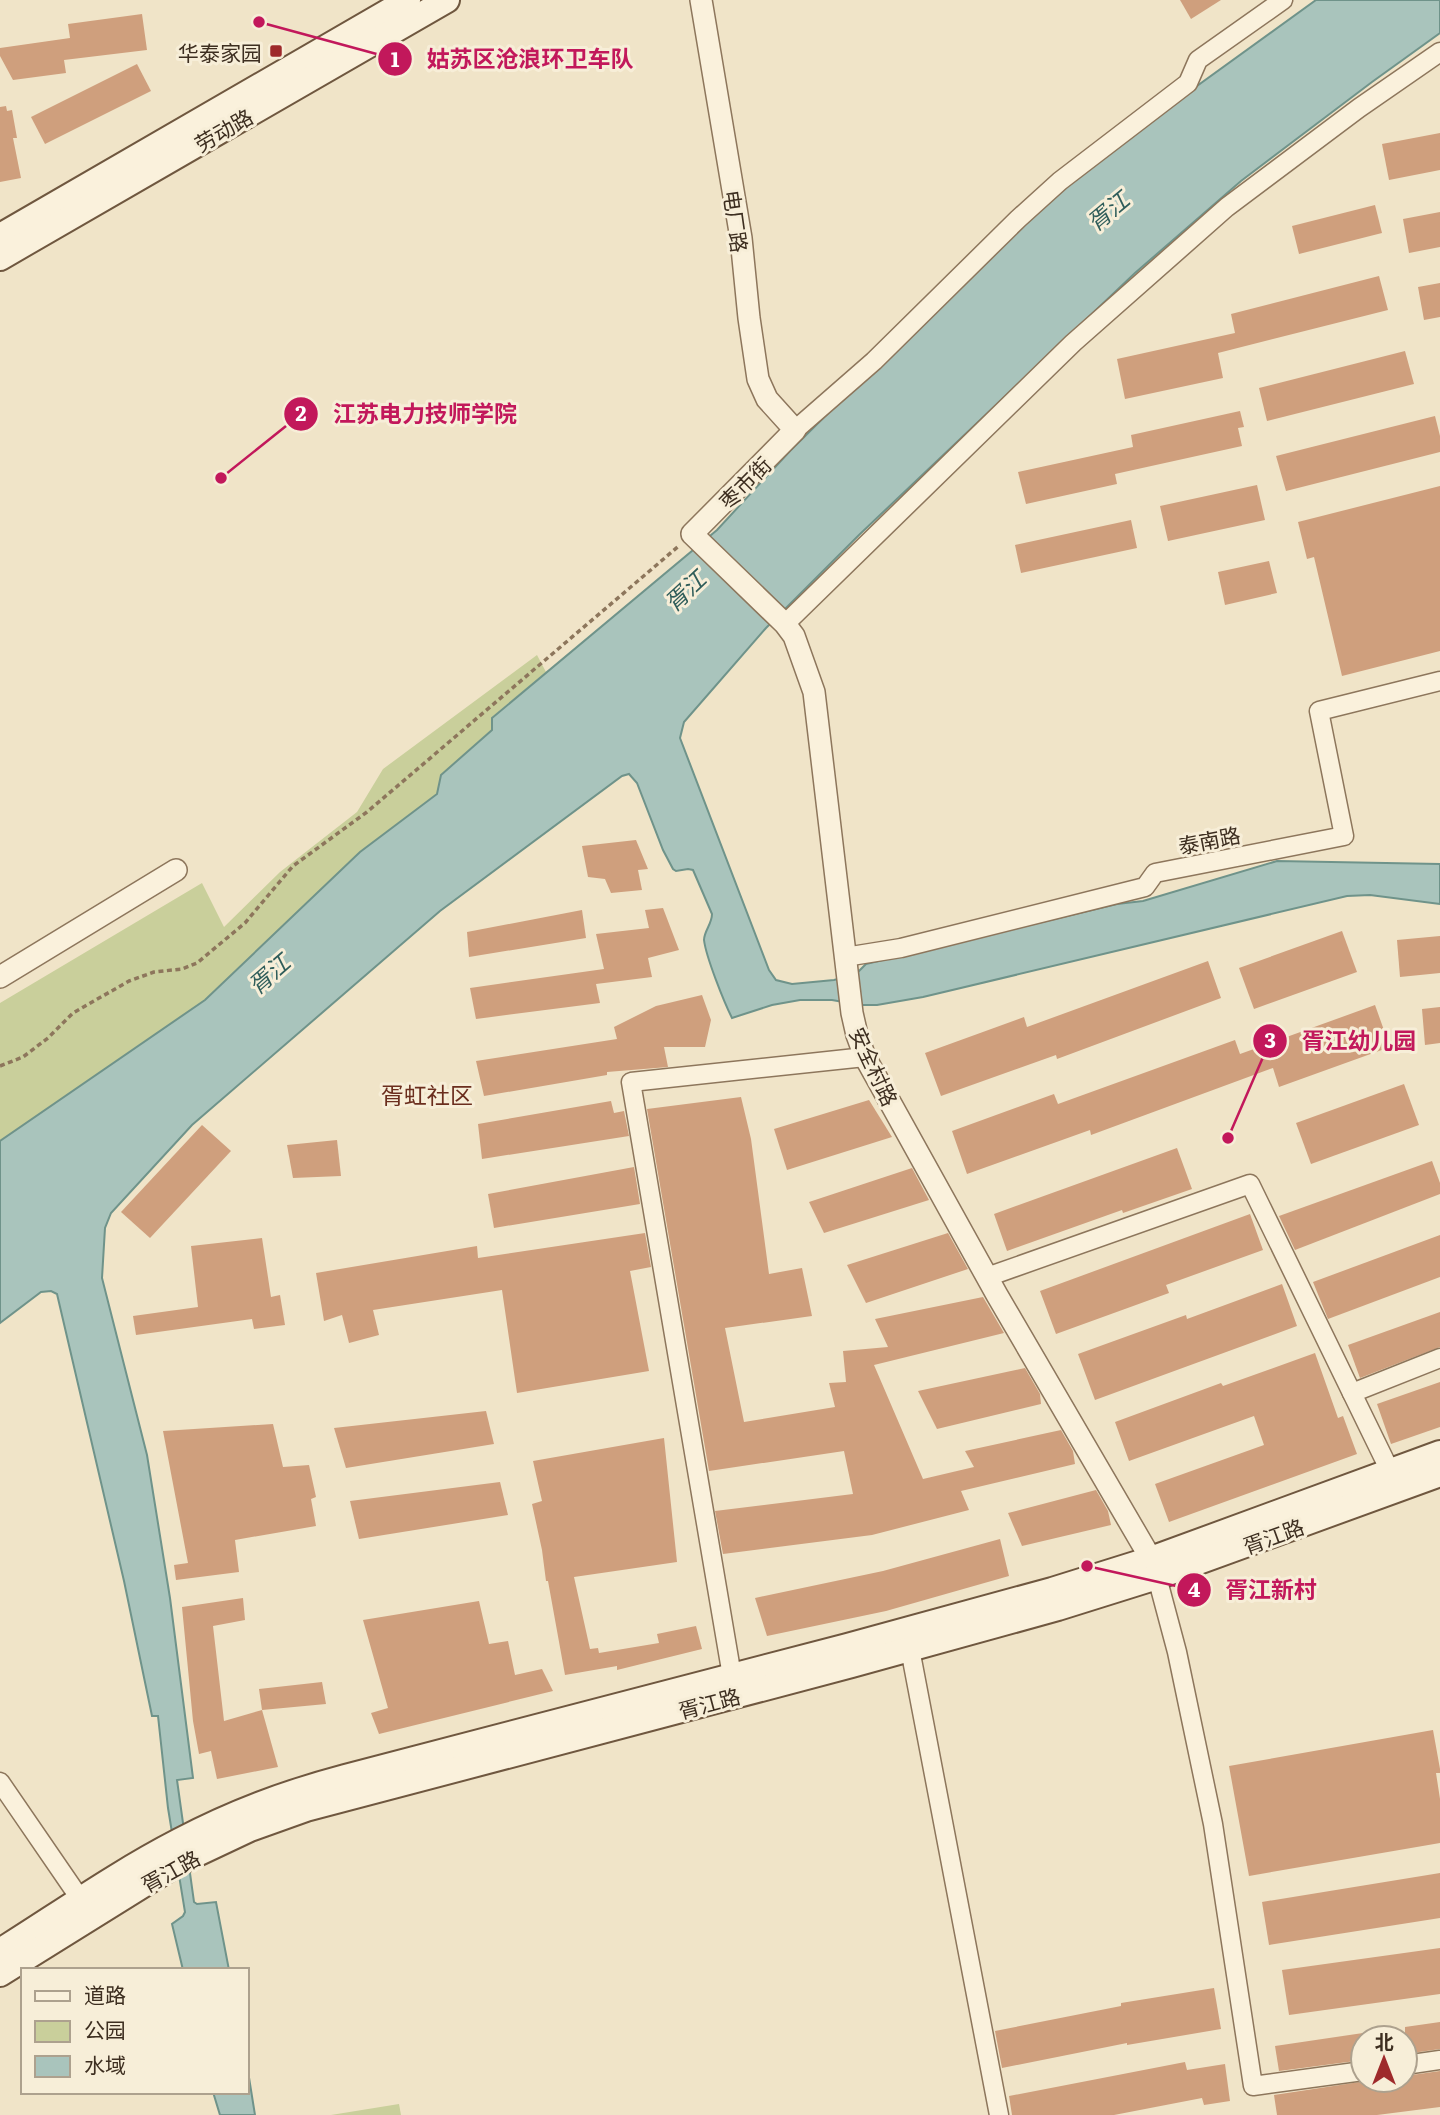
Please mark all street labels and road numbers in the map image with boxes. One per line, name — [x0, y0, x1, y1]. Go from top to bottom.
street label: 劳动路 — [188, 100, 258, 158]
street label: 电厂路 — [717, 188, 757, 254]
street label: 枣市街 — [711, 449, 777, 515]
street label: 泰南路 — [1175, 818, 1243, 860]
street label: 安全村路 — [843, 1021, 907, 1111]
street label: 胥江路 — [1238, 1510, 1308, 1560]
street label: 胥江路 — [675, 1679, 743, 1725]
street label: 胥江路 — [135, 1841, 205, 1899]

